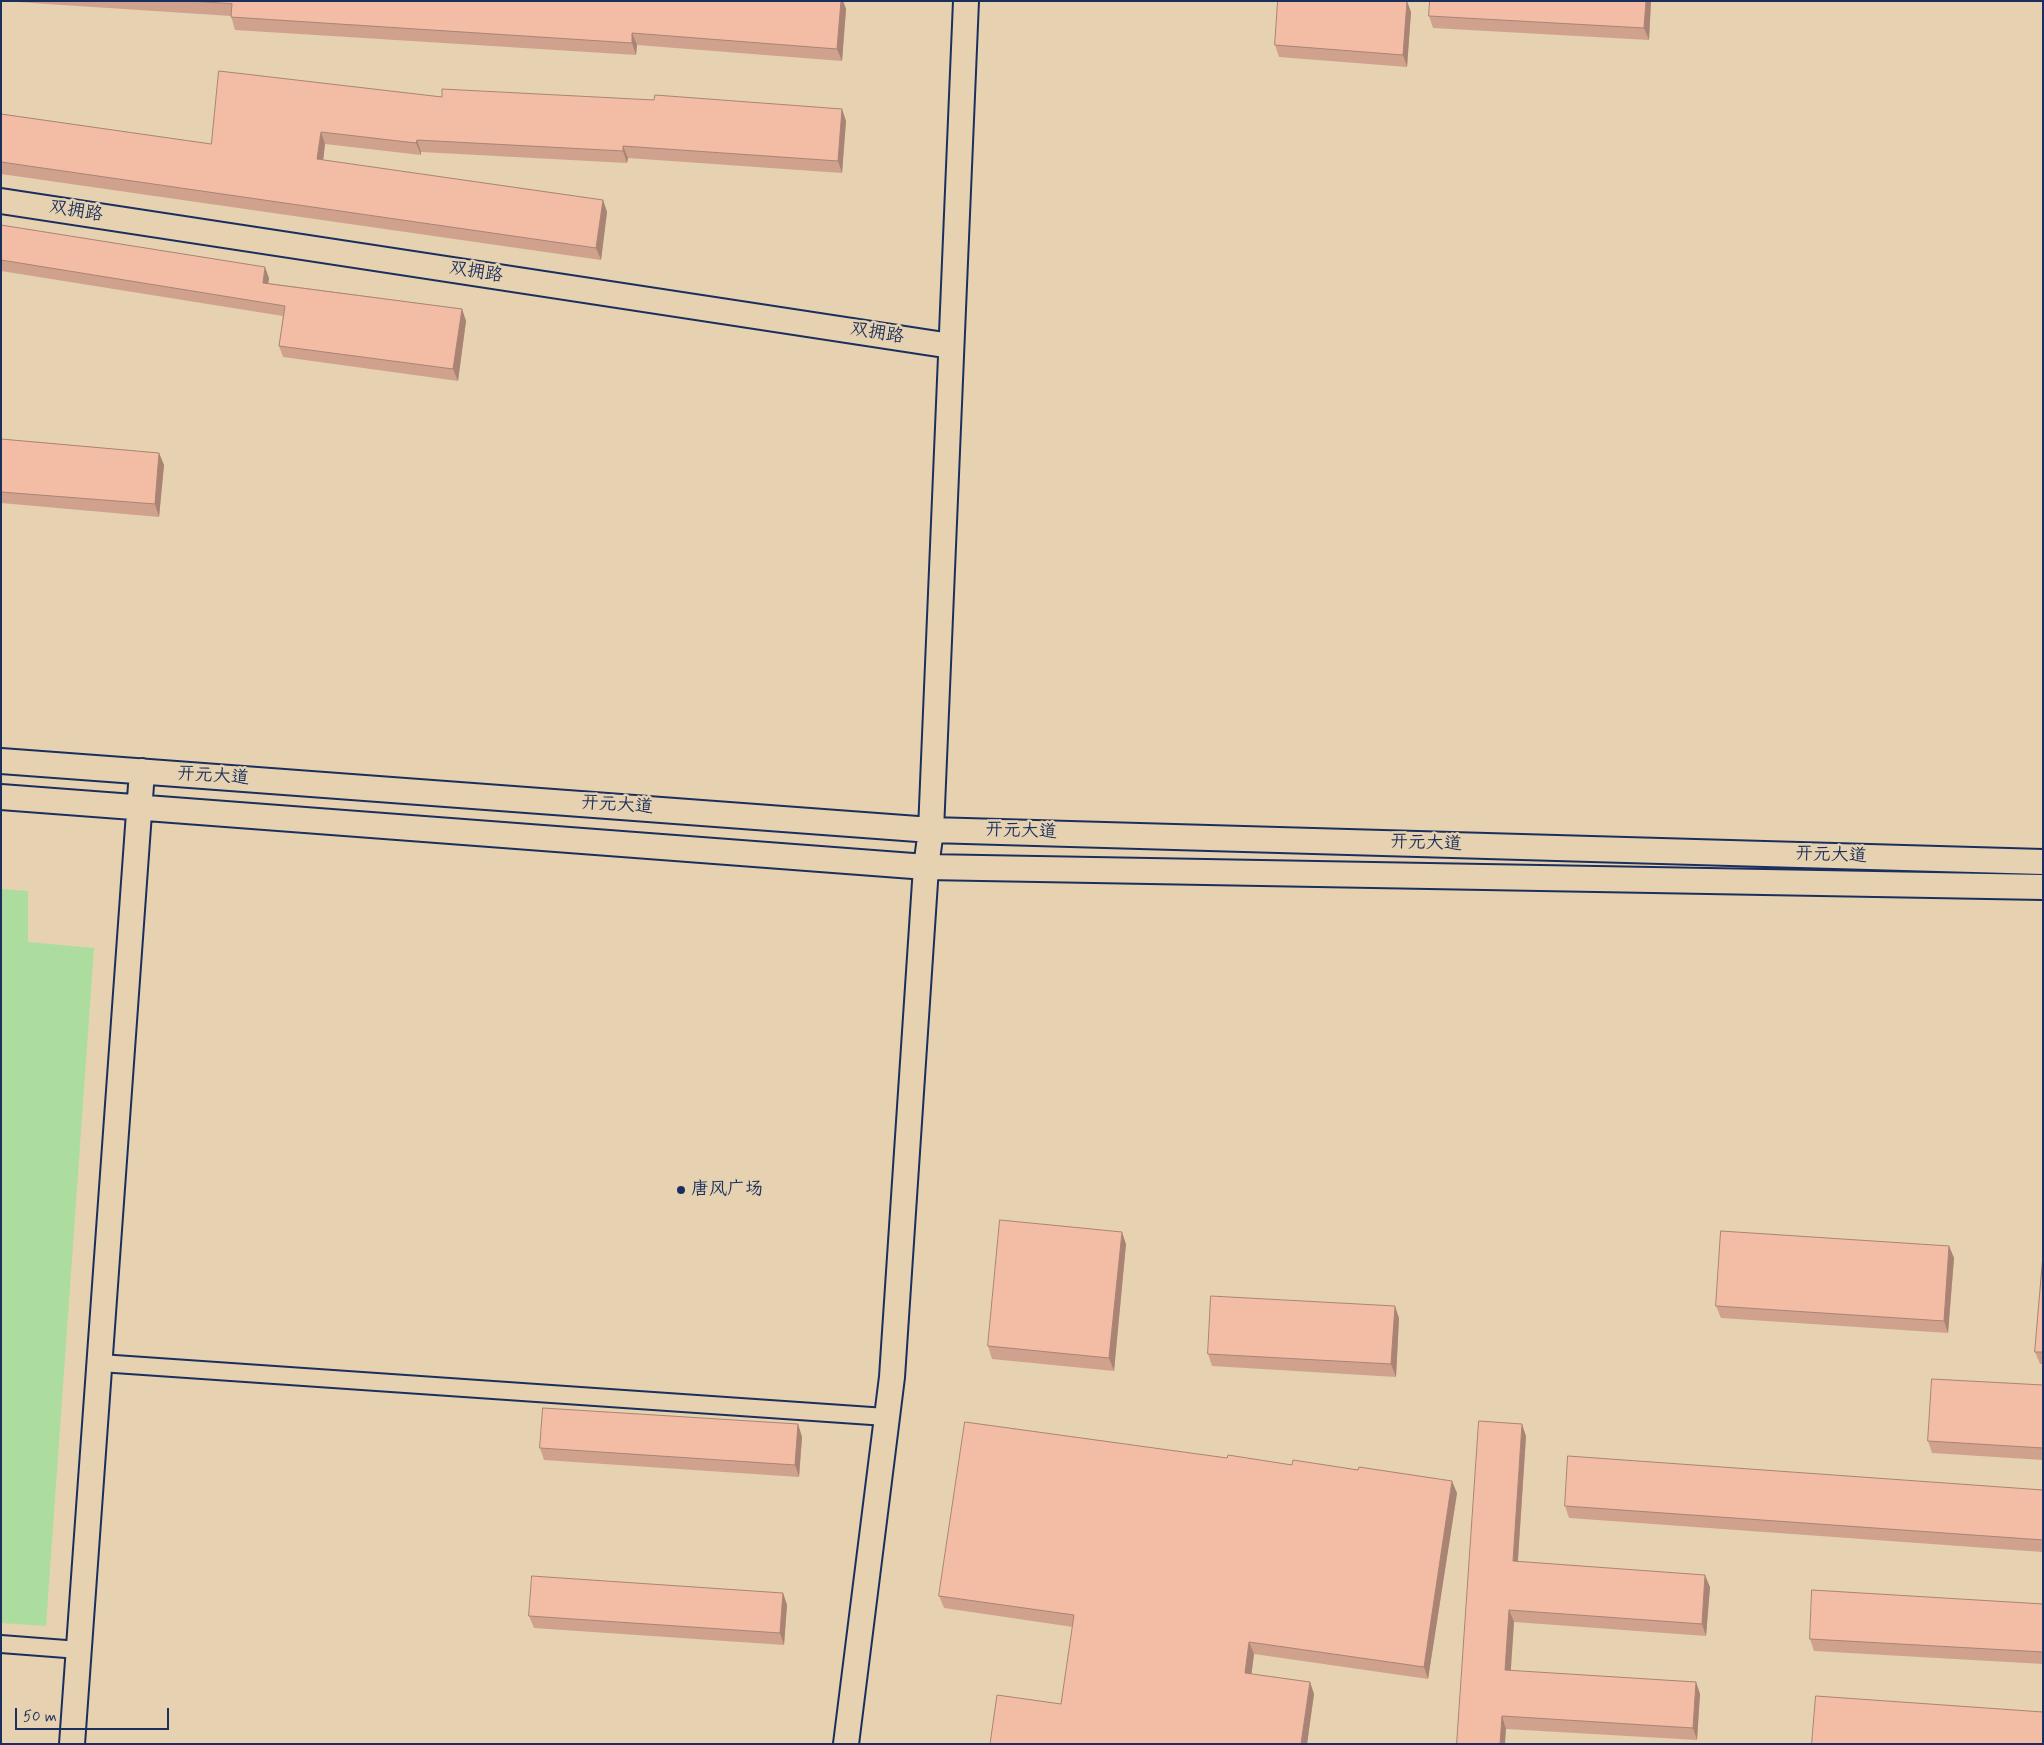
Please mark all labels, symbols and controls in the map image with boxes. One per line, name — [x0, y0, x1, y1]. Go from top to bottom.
street label: 双拥路 — [48, 197, 104, 227]
street label: 双拥路 — [448, 258, 504, 288]
street label: 双拥路 — [849, 319, 905, 349]
street label: 开元大道 — [176, 764, 250, 790]
street label: 开元大道 — [580, 793, 654, 819]
street label: 开元大道 — [985, 820, 1057, 844]
street label: 开元大道 — [1390, 832, 1462, 856]
street label: 开元大道 — [1795, 844, 1867, 868]
place label: 唐风广场 — [691, 1179, 763, 1201]
marker: 唐风广场 — [675, 1184, 687, 1196]
scale bar — [18, 1698, 171, 1730]
text: 50 m — [23, 1707, 57, 1727]

